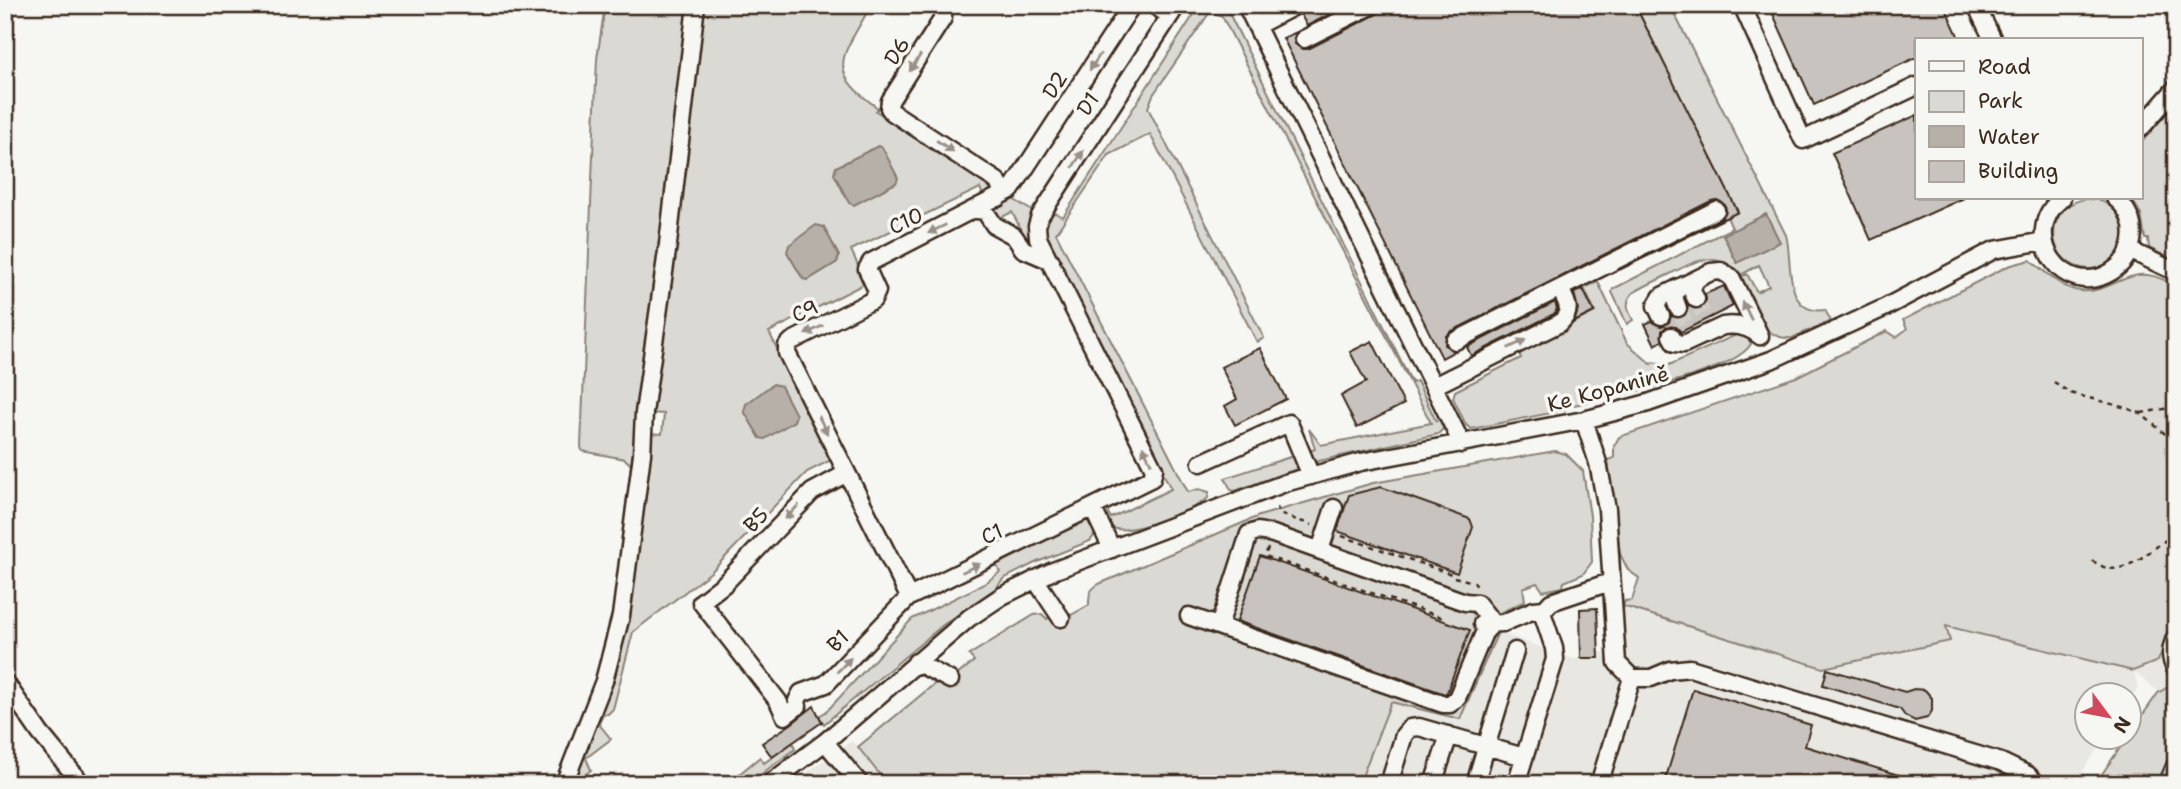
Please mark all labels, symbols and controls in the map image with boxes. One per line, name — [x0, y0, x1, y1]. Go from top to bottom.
street label: D6 — [878, 31, 916, 71]
legend — [1915, 38, 2142, 200]
one-way arrow — [908, 53, 921, 72]
one-way arrow — [1088, 53, 1101, 72]
text: Road — [1978, 53, 2031, 81]
street label: D2 — [1036, 66, 1074, 104]
street label: D1 — [1070, 87, 1106, 121]
text: Park — [1978, 87, 2023, 115]
text: Water — [1978, 123, 2040, 151]
one-way arrow — [935, 139, 954, 152]
one-way arrow — [1071, 149, 1084, 168]
text: Building — [1978, 157, 2058, 185]
street label: C10 — [884, 201, 928, 241]
one-way arrow — [927, 224, 947, 235]
street label: C9 — [787, 293, 823, 329]
one-way arrow — [1742, 301, 1753, 321]
one-way arrow — [804, 324, 824, 335]
one-way arrow — [1507, 338, 1527, 349]
street label: Ke Kopanině — [1544, 359, 1672, 419]
one-way arrow — [817, 415, 828, 435]
one-way arrow — [1141, 445, 1152, 465]
street label: B5 — [737, 501, 775, 539]
one-way arrow — [784, 504, 800, 521]
street label: C1 — [976, 517, 1008, 551]
one-way arrow — [961, 562, 981, 574]
street label: B1 — [821, 624, 855, 658]
one-way arrow — [836, 657, 852, 674]
north arrow — [2072, 680, 2142, 750]
text: N — [2107, 712, 2137, 738]

